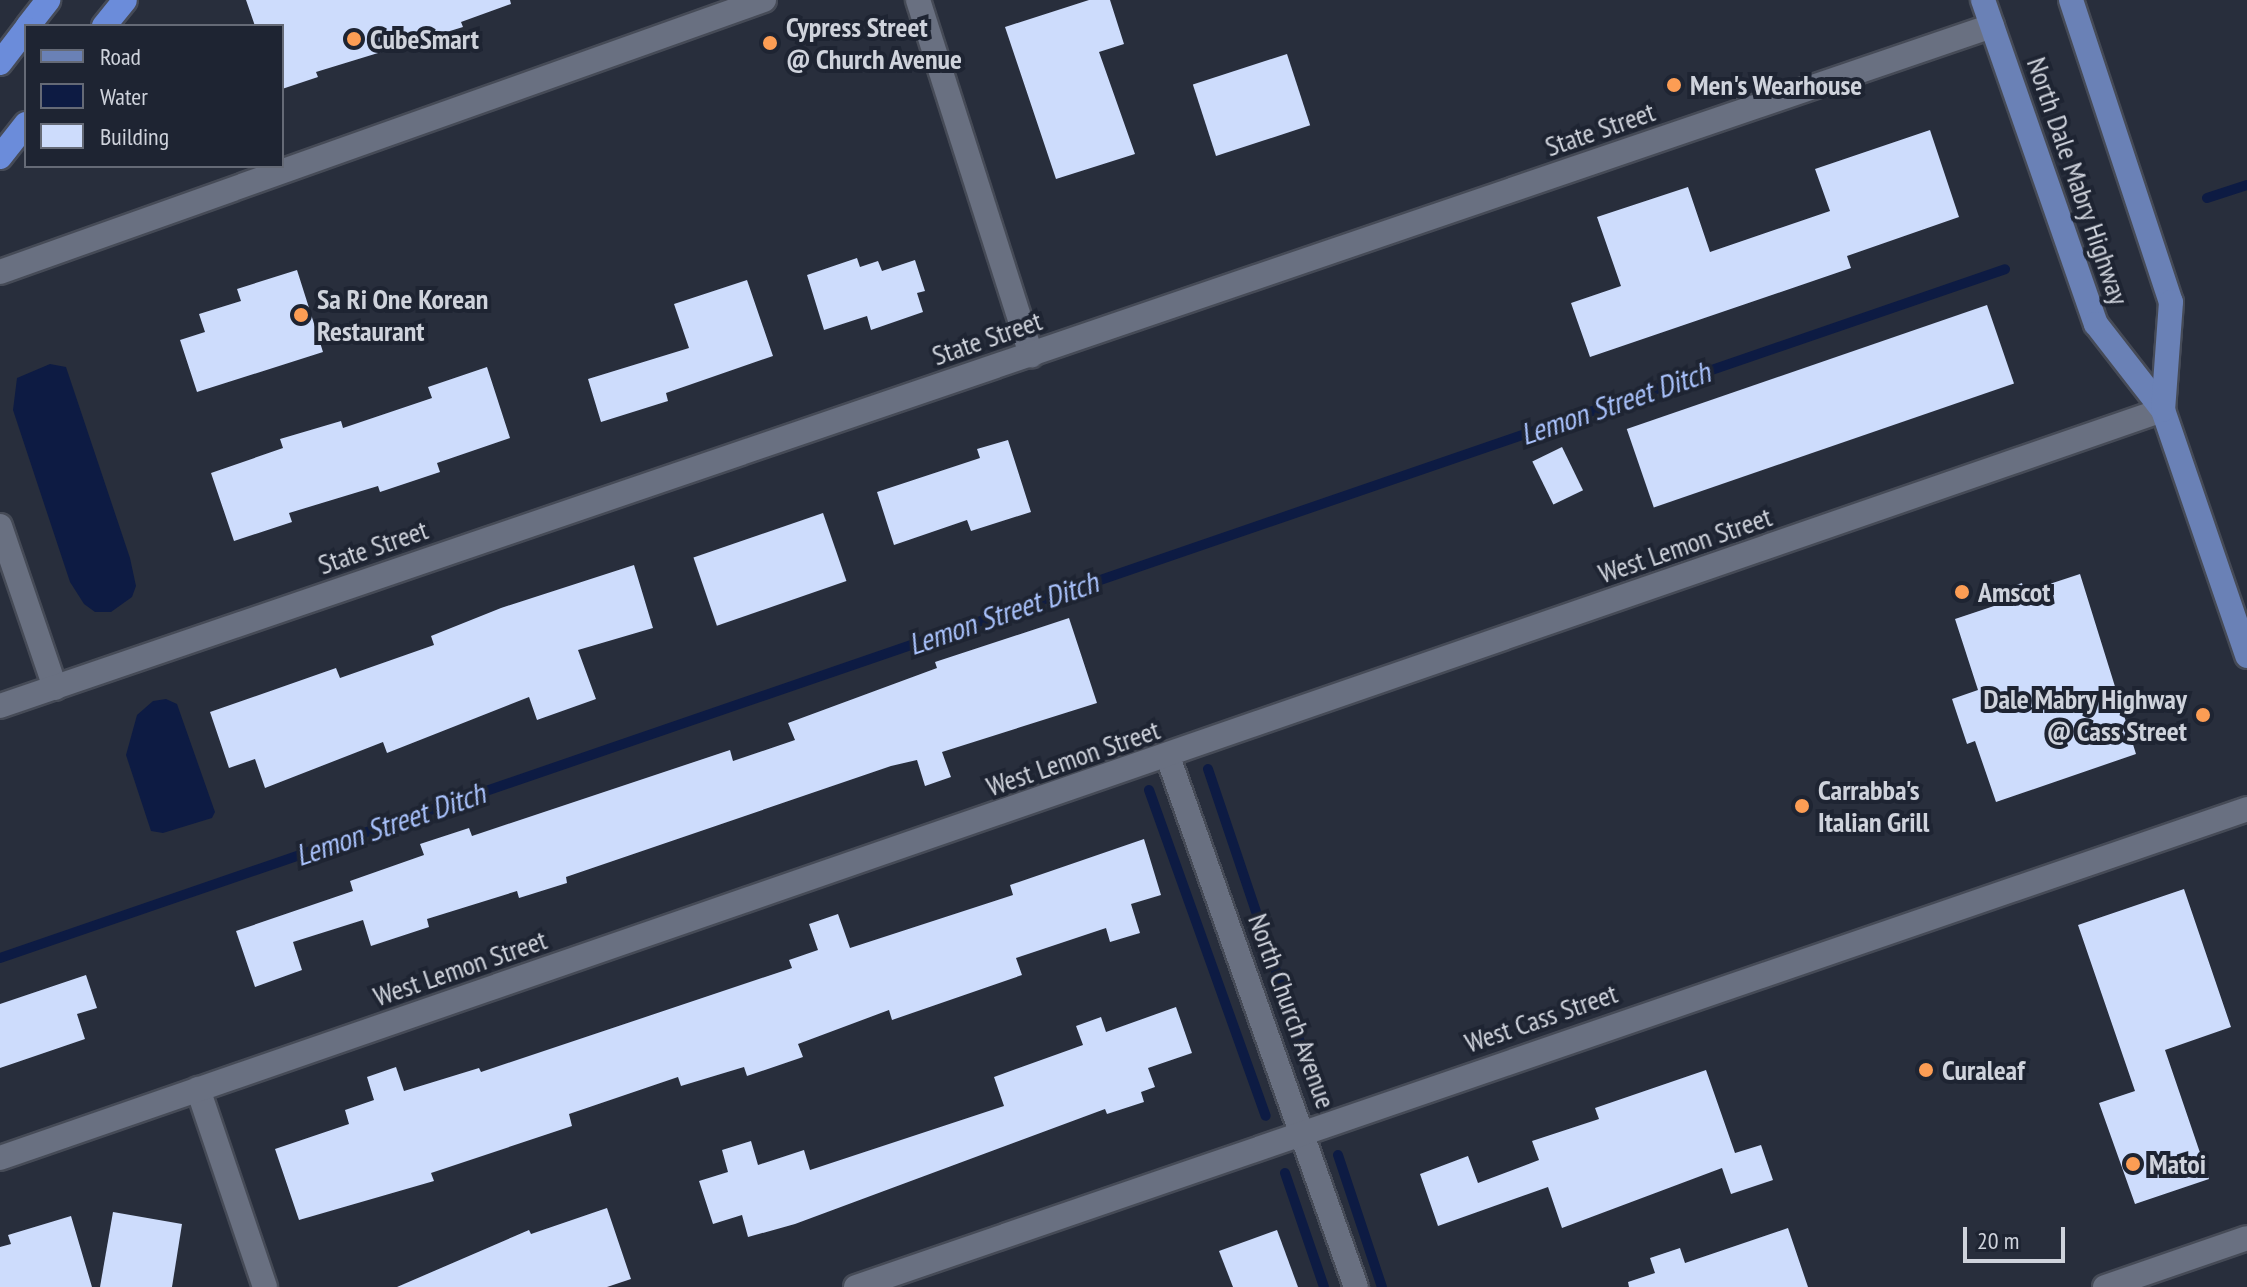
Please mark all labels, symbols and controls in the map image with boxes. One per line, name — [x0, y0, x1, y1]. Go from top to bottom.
place label: Cypress Street @ Church Avenue — [786, 10, 963, 76]
place label: CubeSmart — [370, 22, 479, 56]
legend — [24, 24, 284, 168]
marker: CubeSmart — [345, 30, 363, 48]
marker: Cypress Street @ Church Avenue — [761, 34, 779, 52]
text: Road — [100, 41, 141, 72]
street label: North Dale Mabry Highway — [2020, 52, 2136, 310]
place label: Men's Wearhouse — [1690, 68, 1863, 102]
marker: Men's Wearhouse — [1665, 76, 1683, 94]
text: Water — [100, 81, 148, 112]
street label: State Street — [1541, 95, 1659, 163]
text: Building — [100, 121, 169, 152]
place label: Sa Ri One Korean Restaurant — [317, 282, 489, 348]
street label: State Street — [928, 304, 1046, 372]
marker: Sa Ri One Korean Restaurant — [292, 306, 310, 324]
water label: Lemon Street Ditch — [1515, 354, 1715, 452]
street label: West Lemon Street — [1594, 500, 1776, 590]
street label: State Street — [314, 513, 432, 581]
water label: Lemon Street Ditch — [903, 564, 1103, 662]
place label: Amscot — [1978, 575, 2050, 609]
marker: Amscot — [1953, 583, 1971, 601]
place label: Dale Mabry Highway @ Cass Street — [1983, 682, 2187, 748]
marker: Dale Mabry Highway @ Cass Street — [2194, 706, 2212, 724]
street label: West Lemon Street — [982, 713, 1164, 803]
place label: Carrabba's Italian Grill — [1818, 773, 1930, 839]
water label: Lemon Street Ditch — [290, 775, 490, 873]
marker: Carrabba's Italian Grill — [1793, 797, 1811, 815]
street label: North Church Avenue — [1241, 909, 1343, 1113]
street label: West Lemon Street — [369, 923, 551, 1013]
street label: West Cass Street — [1460, 976, 1622, 1060]
place label: Curaleaf — [1942, 1053, 2025, 1087]
marker: Curaleaf — [1917, 1061, 1935, 1079]
place label: Matoi — [2149, 1147, 2206, 1181]
marker: Matoi — [2124, 1155, 2142, 1173]
scale bar — [1967, 1211, 2069, 1261]
text: 20 m — [1977, 1225, 2019, 1256]

